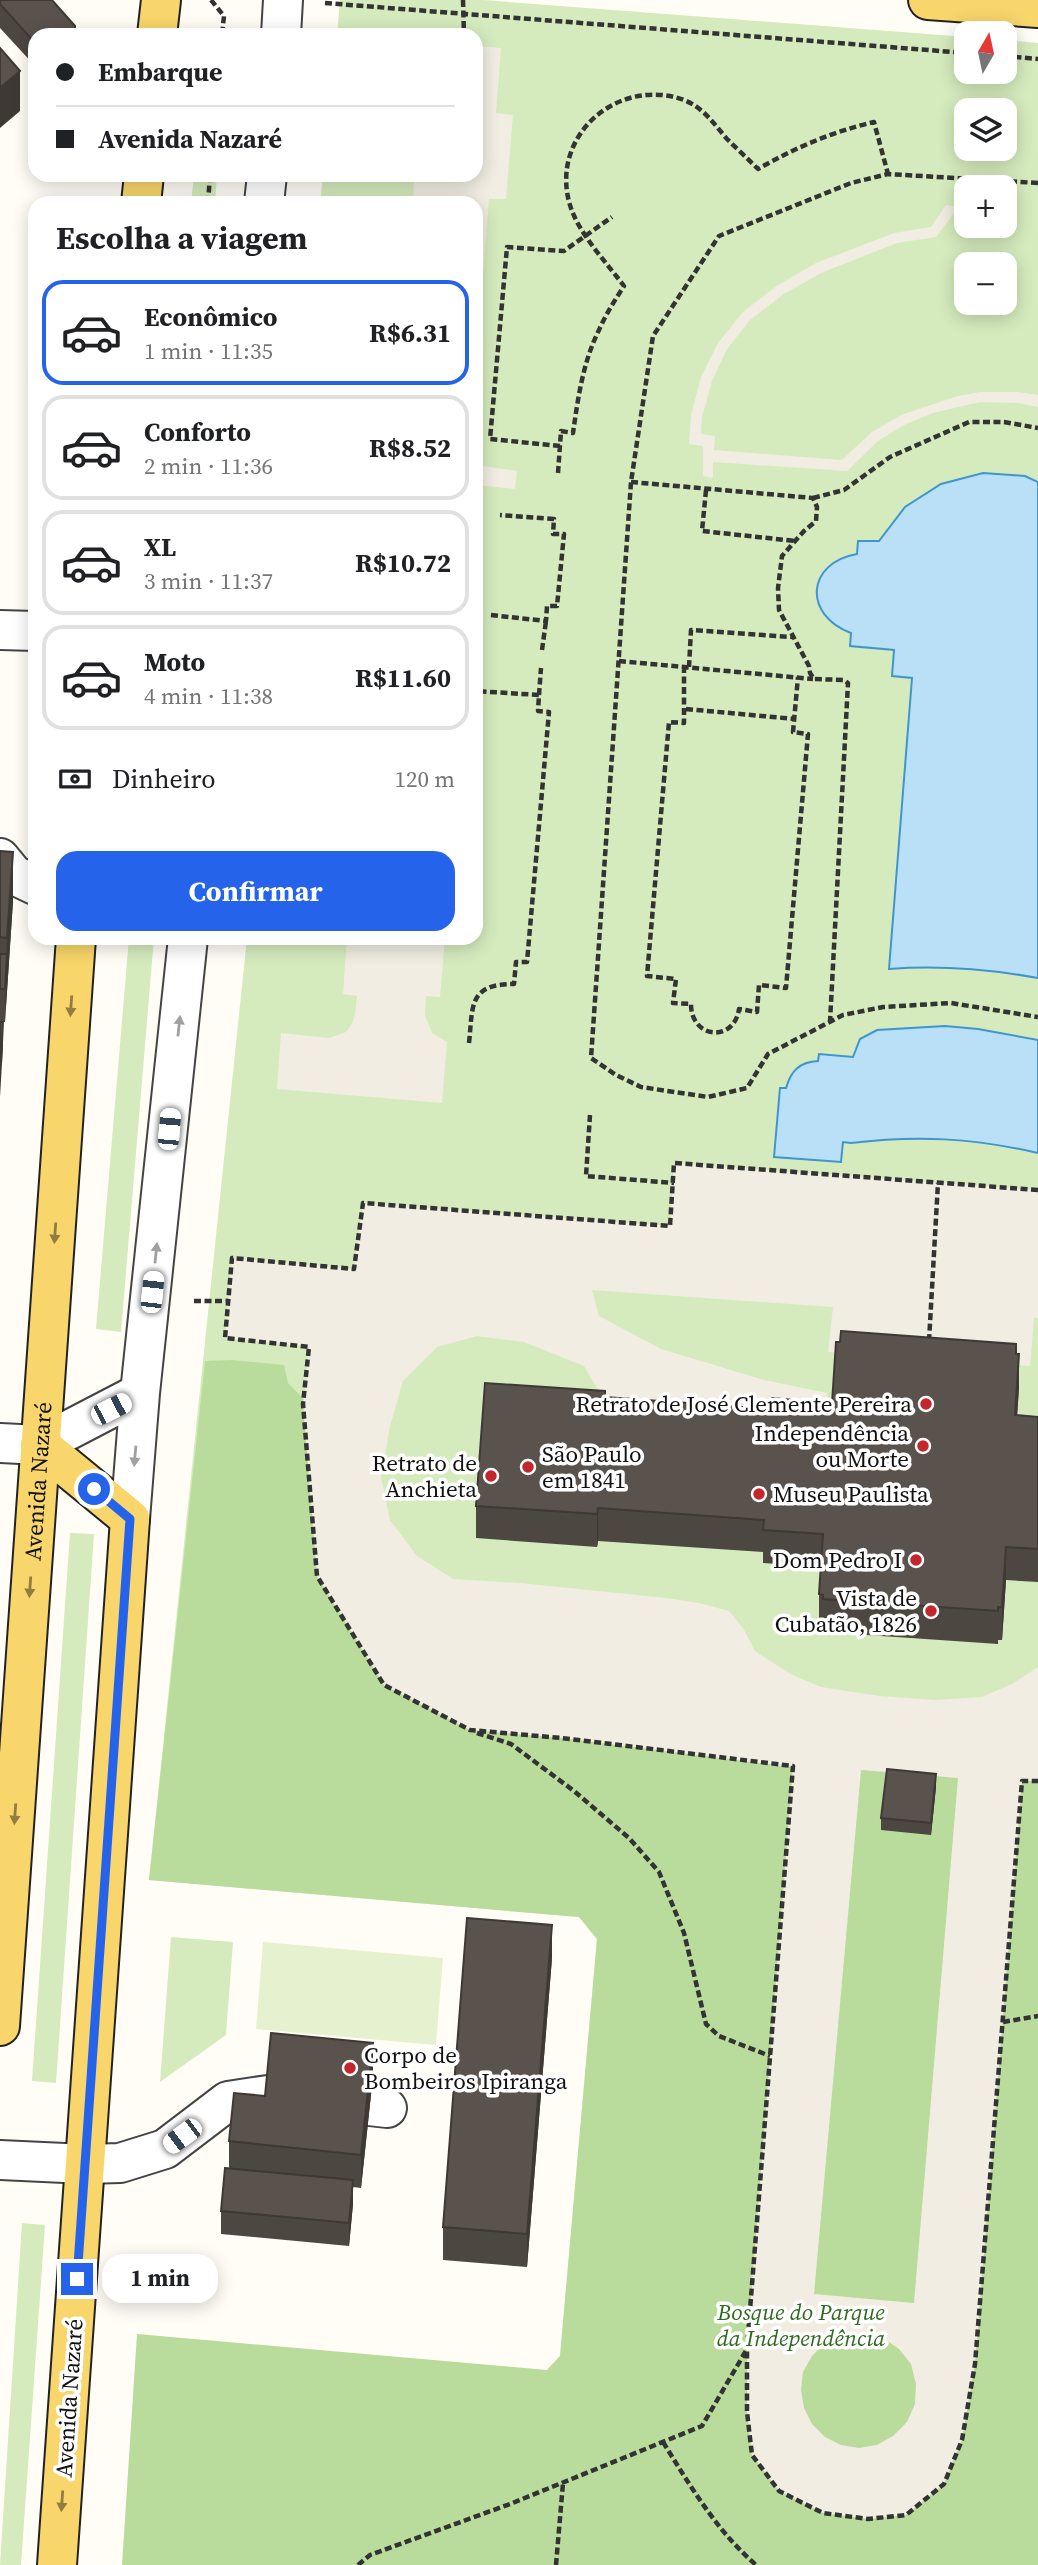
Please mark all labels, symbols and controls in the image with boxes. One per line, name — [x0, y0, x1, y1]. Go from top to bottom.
north arrow — [954, 21, 1017, 84]
map controls — [954, 21, 1017, 315]
text: Embarque — [98, 54, 222, 90]
button: layers — [954, 98, 1017, 161]
text: Avenida Nazaré — [98, 121, 282, 157]
button: + — [954, 175, 1017, 238]
text: Escolha a viagem — [56, 216, 308, 260]
button: − — [954, 252, 1017, 315]
text: Econômico — [144, 299, 277, 335]
icon: car — [60, 301, 123, 364]
text: R$6.31 — [369, 315, 451, 351]
text: 1 min · 11:35 — [144, 335, 273, 367]
text: Conforto — [144, 414, 251, 450]
icon: car — [60, 416, 123, 479]
text: R$8.52 — [369, 430, 451, 466]
text: 2 min · 11:36 — [144, 450, 273, 482]
text: XL — [144, 529, 176, 565]
icon: car — [60, 531, 123, 594]
text: R$10.72 — [355, 545, 451, 581]
text: 3 min · 11:37 — [144, 565, 273, 597]
text: Moto — [144, 644, 205, 680]
icon: car — [60, 646, 123, 709]
text: R$11.60 — [355, 660, 451, 696]
text: 4 min · 11:38 — [144, 680, 273, 712]
icon: cash — [56, 760, 94, 798]
text: Dinheiro — [112, 761, 216, 797]
text: 120 m — [394, 763, 455, 795]
button: Confirmar — [56, 851, 455, 931]
one-way arrow — [66, 995, 77, 1017]
one-way arrow — [174, 1015, 185, 1037]
car — [157, 1107, 182, 1151]
one-way arrow — [50, 1222, 61, 1244]
one-way arrow — [151, 1241, 162, 1263]
car — [140, 1270, 165, 1314]
place label: Retrato de José Clemente Pereira — [575, 1388, 912, 1420]
car — [88, 1390, 135, 1428]
marker: Retrato de José Clemente Pereira — [918, 1396, 934, 1412]
street label: Avenida Nazaré — [17, 1401, 60, 1562]
place label: Independência ou Morte — [754, 1417, 909, 1475]
place label: São Paulo em 1841 — [542, 1438, 642, 1496]
marker: Independência ou Morte — [915, 1438, 931, 1454]
one-way arrow — [130, 1445, 141, 1467]
place label: Retrato de Anchieta — [372, 1447, 477, 1505]
marker: São Paulo em 1841 — [520, 1459, 536, 1475]
marker: Retrato de Anchieta — [483, 1468, 499, 1484]
route start — [78, 1473, 110, 1505]
place label: Museu Paulista — [773, 1478, 929, 1510]
marker: Museu Paulista — [751, 1486, 767, 1502]
place label: Dom Pedro I — [773, 1544, 902, 1576]
marker: Dom Pedro I — [908, 1552, 924, 1568]
one-way arrow — [25, 1576, 36, 1598]
place label: Vista de Cubatão, 1826 — [775, 1582, 917, 1640]
marker: Vista de Cubatão, 1826 — [923, 1603, 939, 1619]
one-way arrow — [9, 1803, 20, 1825]
place label: Corpo de Bombeiros Ipiranga — [364, 2039, 568, 2097]
marker: Corpo de Bombeiros Ipiranga — [342, 2060, 358, 2076]
car — [159, 2115, 206, 2157]
callout: 1 min — [102, 2254, 217, 2304]
text: 1 min — [130, 2262, 190, 2294]
route end — [61, 2263, 93, 2295]
park label: Bosque do Parque da Independência — [716, 2296, 885, 2354]
street label: Avenida Nazaré — [47, 2318, 91, 2478]
one-way arrow — [56, 2491, 67, 2513]

